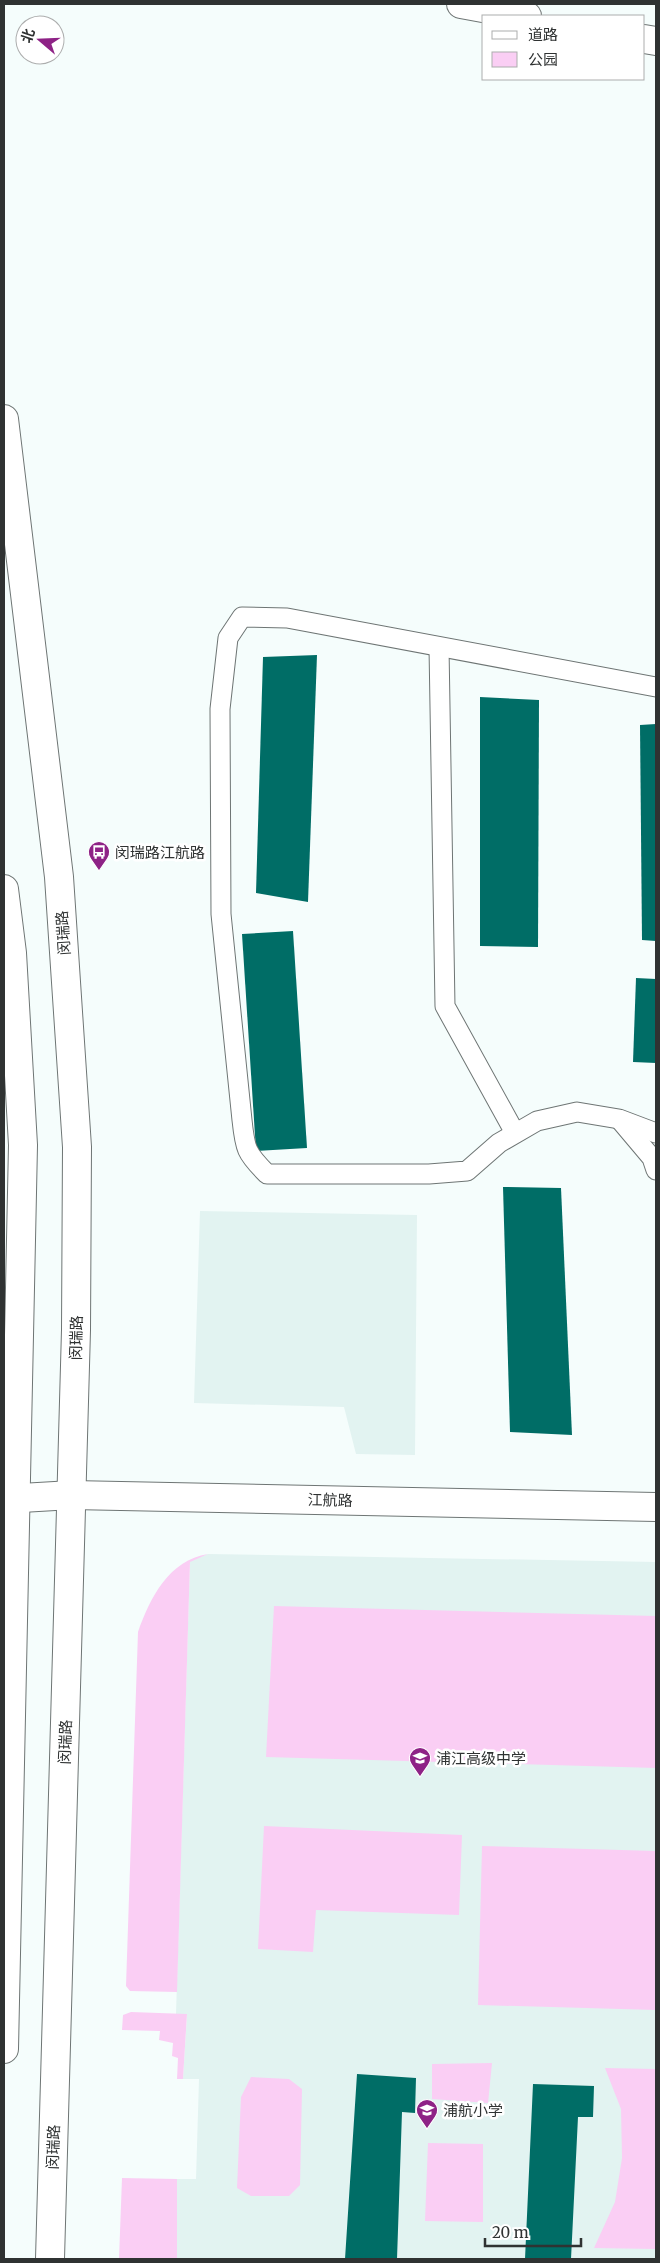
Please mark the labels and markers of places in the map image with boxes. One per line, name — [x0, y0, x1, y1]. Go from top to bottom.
bus stop icon: 闵瑞路江航路 — [87, 840, 111, 871]
place label: 闵瑞路江航路 — [115, 843, 205, 862]
school or university icon: 浦江高级中学 — [408, 1746, 432, 1777]
place label: 浦江高级中学 — [436, 1749, 526, 1768]
school or university icon: 浦航小学 — [415, 2098, 439, 2129]
place label: 浦航小学 — [443, 2101, 503, 2120]

